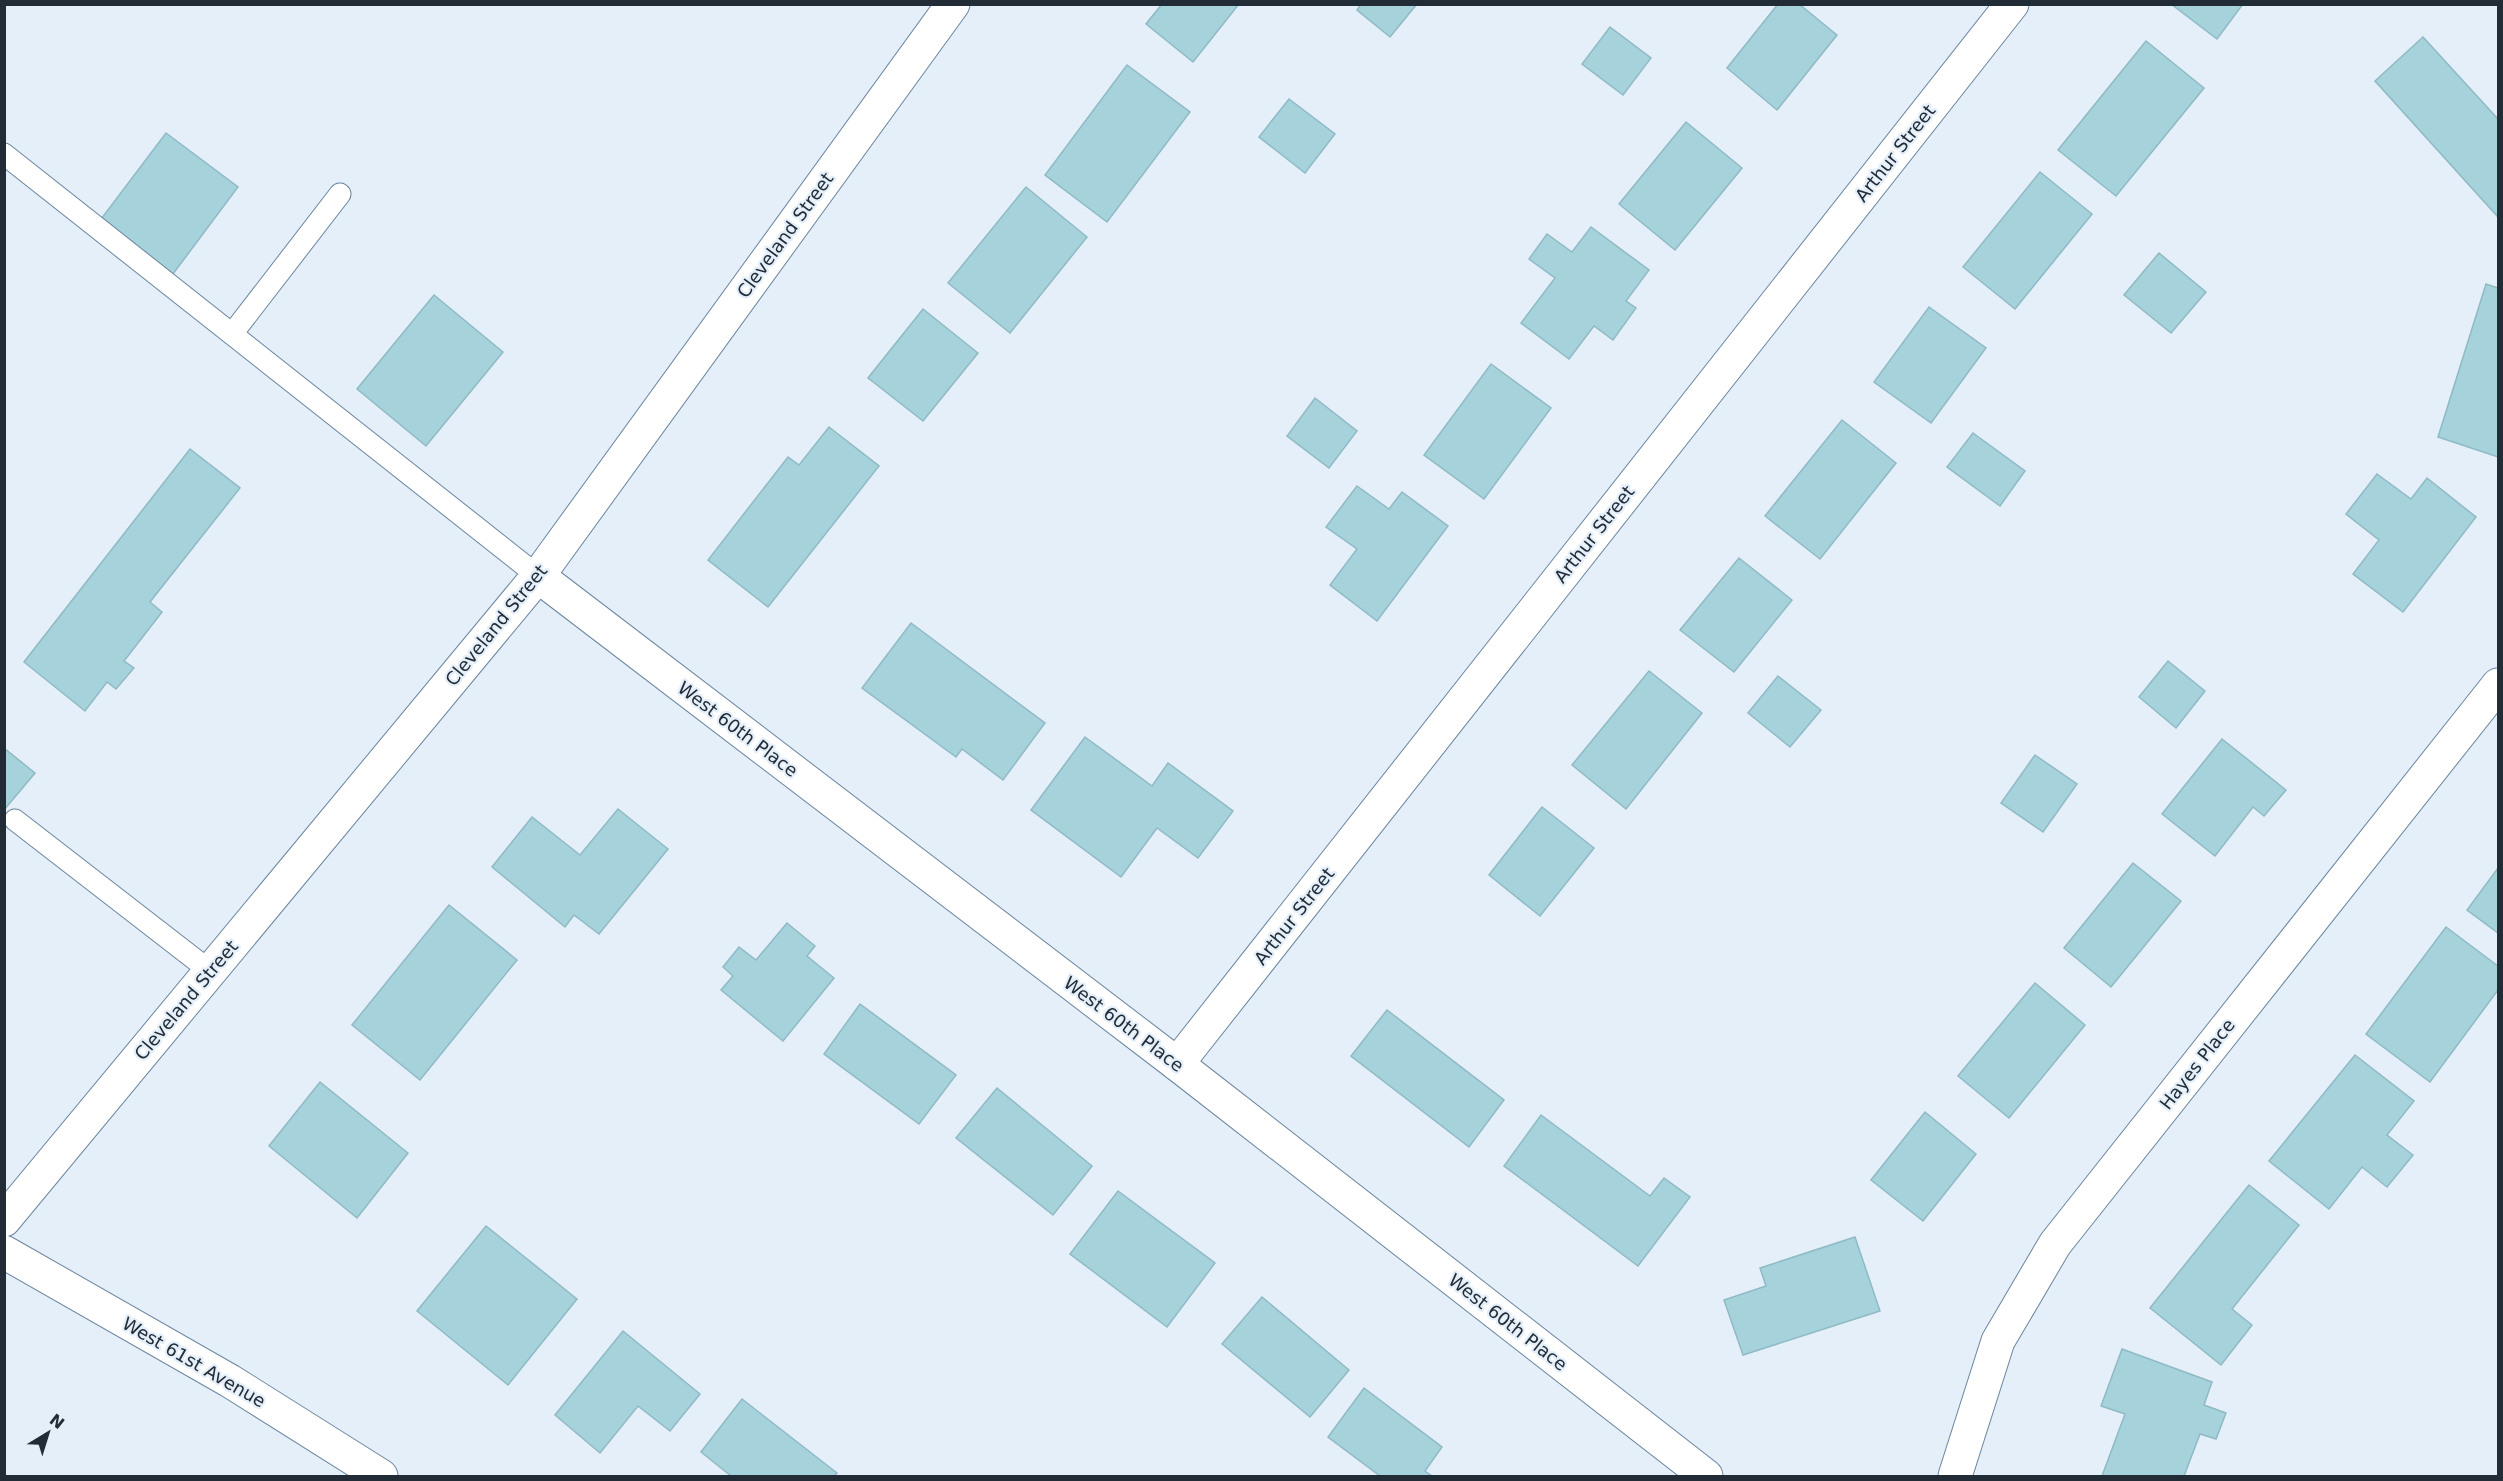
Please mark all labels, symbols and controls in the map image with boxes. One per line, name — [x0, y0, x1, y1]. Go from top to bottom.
street label: Arthur Street — [1851, 100, 1939, 206]
street label: Cleveland Street — [733, 168, 837, 302]
street label: Arthur Street — [1550, 481, 1638, 587]
street label: Cleveland Street — [441, 560, 551, 690]
street label: West 60th Place — [674, 677, 802, 781]
street label: Arthur Street — [1250, 863, 1338, 969]
street label: Cleveland Street — [130, 936, 242, 1064]
street label: West 60th Place — [1060, 972, 1188, 1076]
street label: Hayes Place — [2155, 1014, 2239, 1114]
street label: West 60th Place — [1444, 1269, 1572, 1375]
street label: West 61st Avenue — [119, 1312, 269, 1412]
north arrow — [18, 1403, 78, 1463]
text: N — [46, 1410, 68, 1433]

